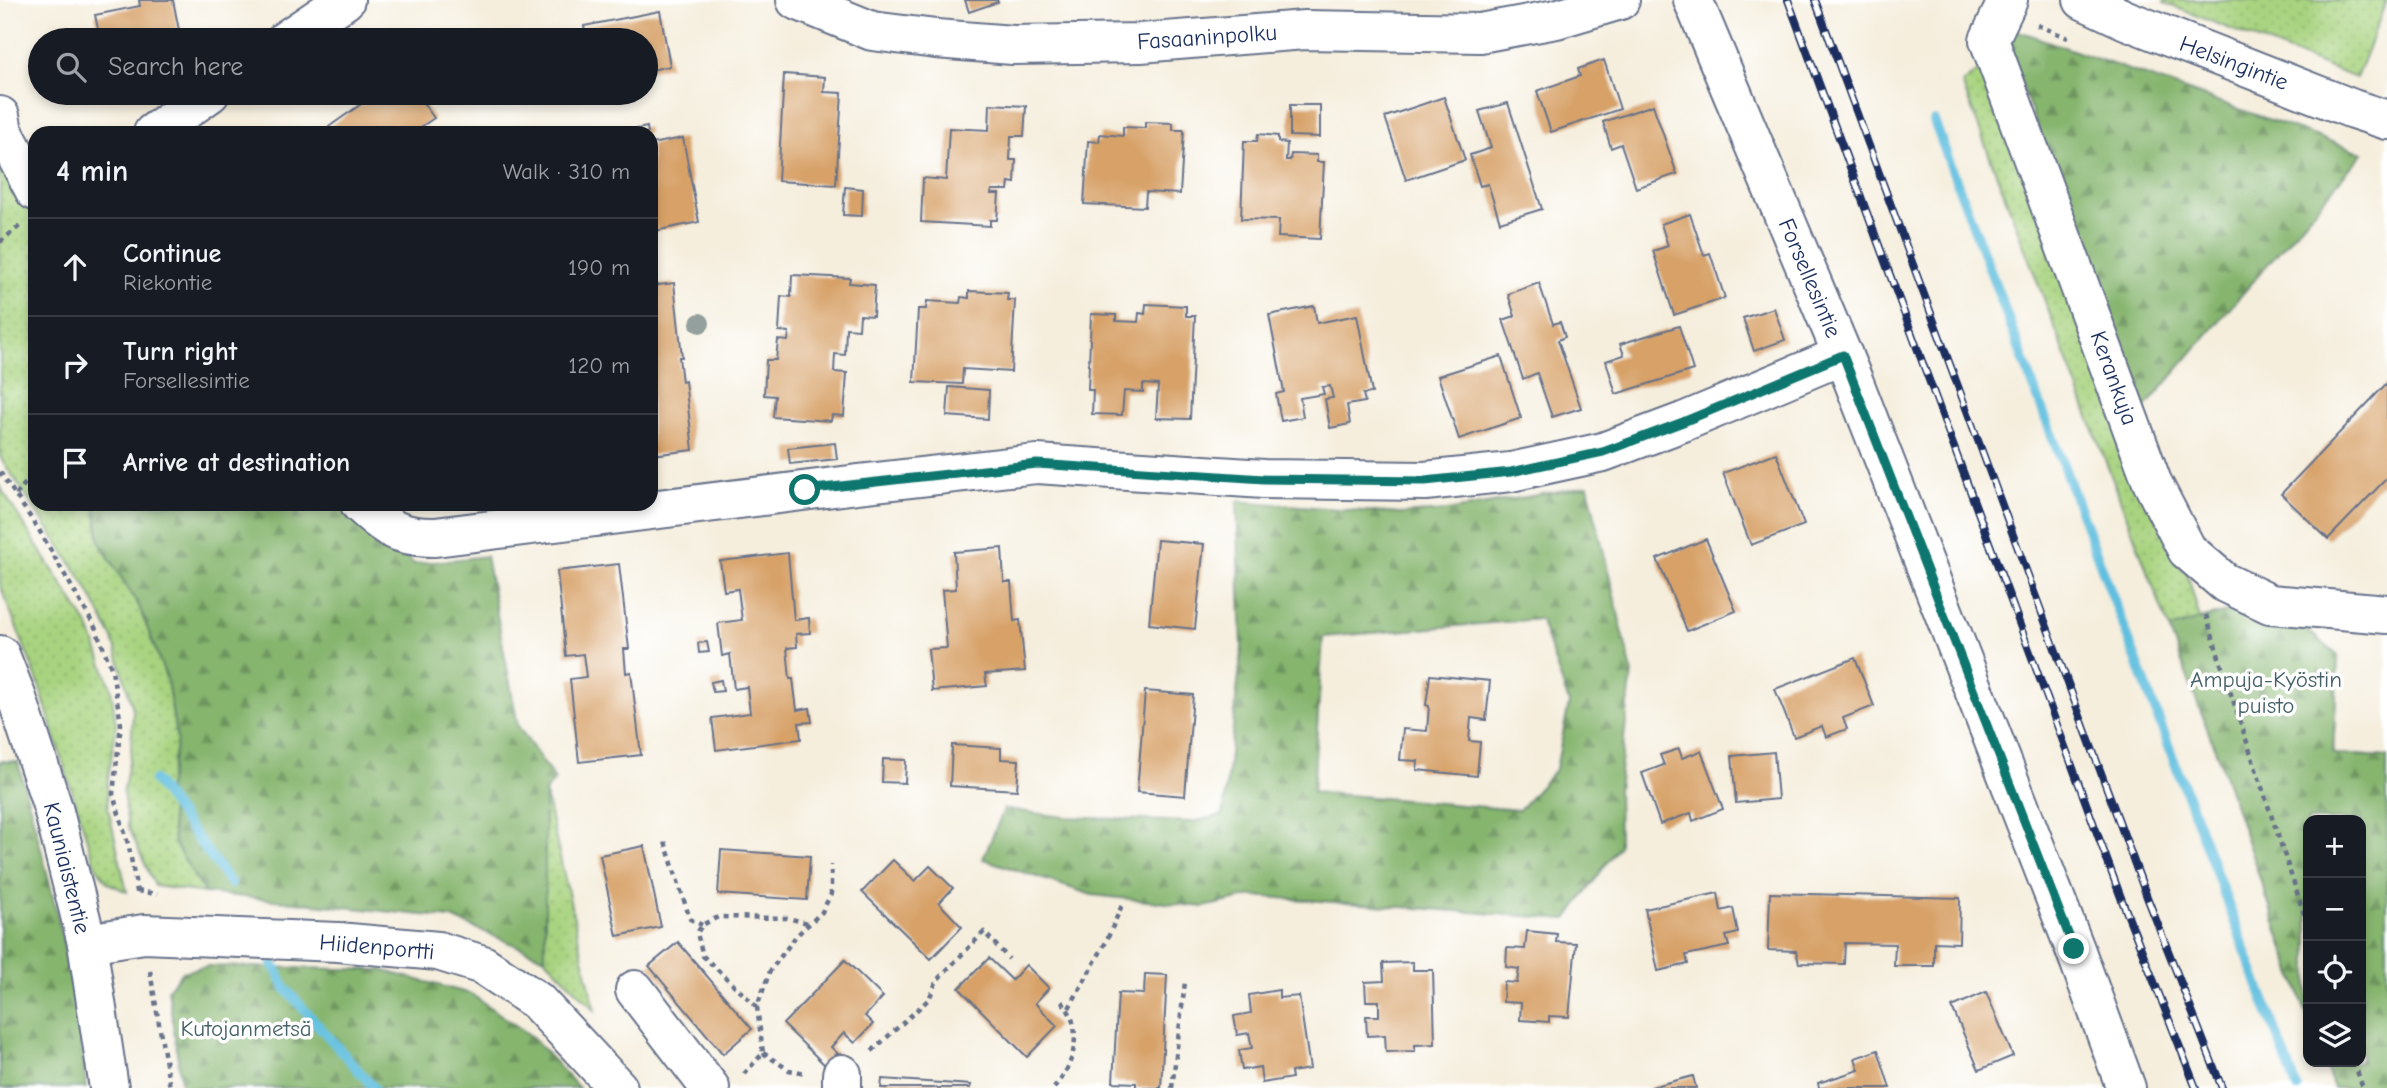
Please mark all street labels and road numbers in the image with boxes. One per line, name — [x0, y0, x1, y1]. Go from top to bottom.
street label: Fasaaninpolku — [1136, 19, 1278, 55]
street label: Helsingintie — [2176, 30, 2292, 96]
street label: Forsellesintie — [1773, 214, 1847, 342]
street label: Kerankuja — [2085, 327, 2143, 429]
street label: Kauniaistentie — [38, 799, 96, 937]
street label: Hiidenportti — [318, 929, 436, 965]

